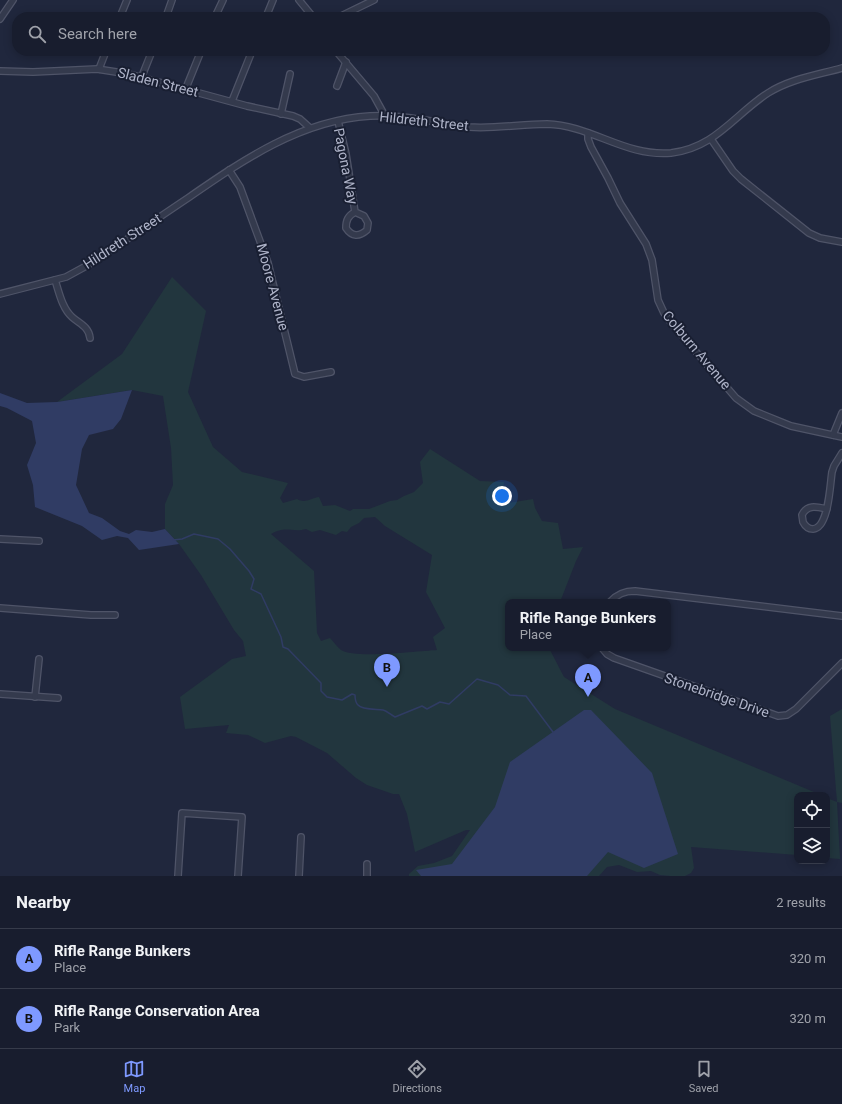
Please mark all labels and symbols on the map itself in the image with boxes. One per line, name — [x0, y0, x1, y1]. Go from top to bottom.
street label: Sladen Street — [116, 64, 201, 100]
street label: Hildreth Street — [379, 108, 470, 134]
street label: Pagona Way — [331, 126, 361, 206]
street label: Hildreth Street — [80, 210, 164, 272]
street label: Moore Avenue — [254, 242, 292, 332]
street label: Colburn Avenue — [659, 307, 735, 393]
your location — [492, 486, 512, 506]
pin: B — [374, 654, 400, 687]
pin: A — [575, 664, 601, 697]
street label: Stonebridge Drive — [662, 670, 772, 720]

